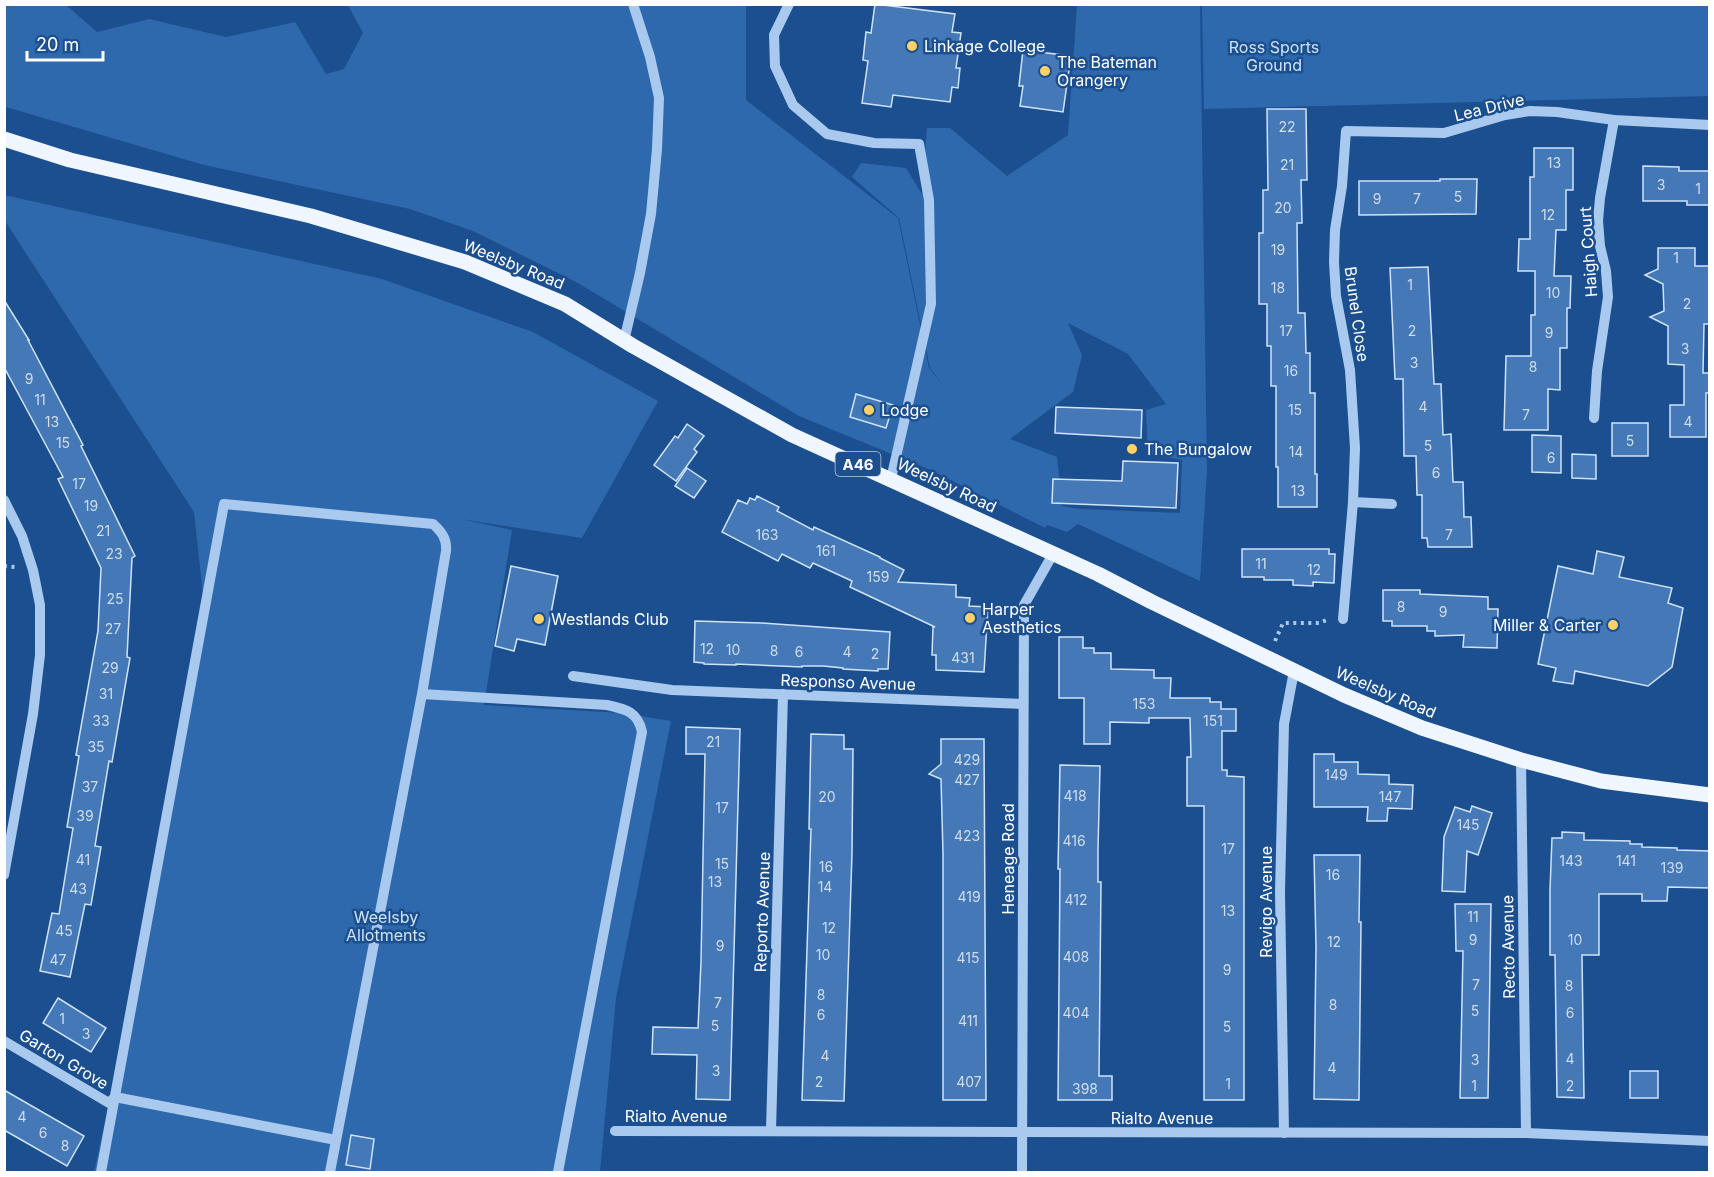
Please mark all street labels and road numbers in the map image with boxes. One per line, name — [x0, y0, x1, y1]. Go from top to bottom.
street label: Lea Drive — [1452, 89, 1526, 125]
street label: Haigh Court — [1575, 206, 1601, 298]
street label: Weelsby Road — [460, 235, 568, 293]
street label: Brunel Close — [1340, 265, 1374, 363]
road number: A46 — [836, 452, 880, 476]
street label: Weelsby Road — [894, 453, 1000, 517]
street label: Weelsby Road — [1333, 662, 1439, 722]
street label: Responso Avenue — [780, 670, 916, 694]
street label: Heneage Road — [998, 803, 1018, 915]
street label: Revigo Avenue — [1256, 846, 1276, 958]
street label: Reporto Avenue — [750, 851, 774, 973]
street label: Recto Avenue — [1497, 895, 1519, 999]
street label: Garton Grove — [16, 1024, 112, 1094]
street label: Rialto Avenue — [625, 1106, 727, 1126]
street label: Rialto Avenue — [1111, 1108, 1213, 1128]

